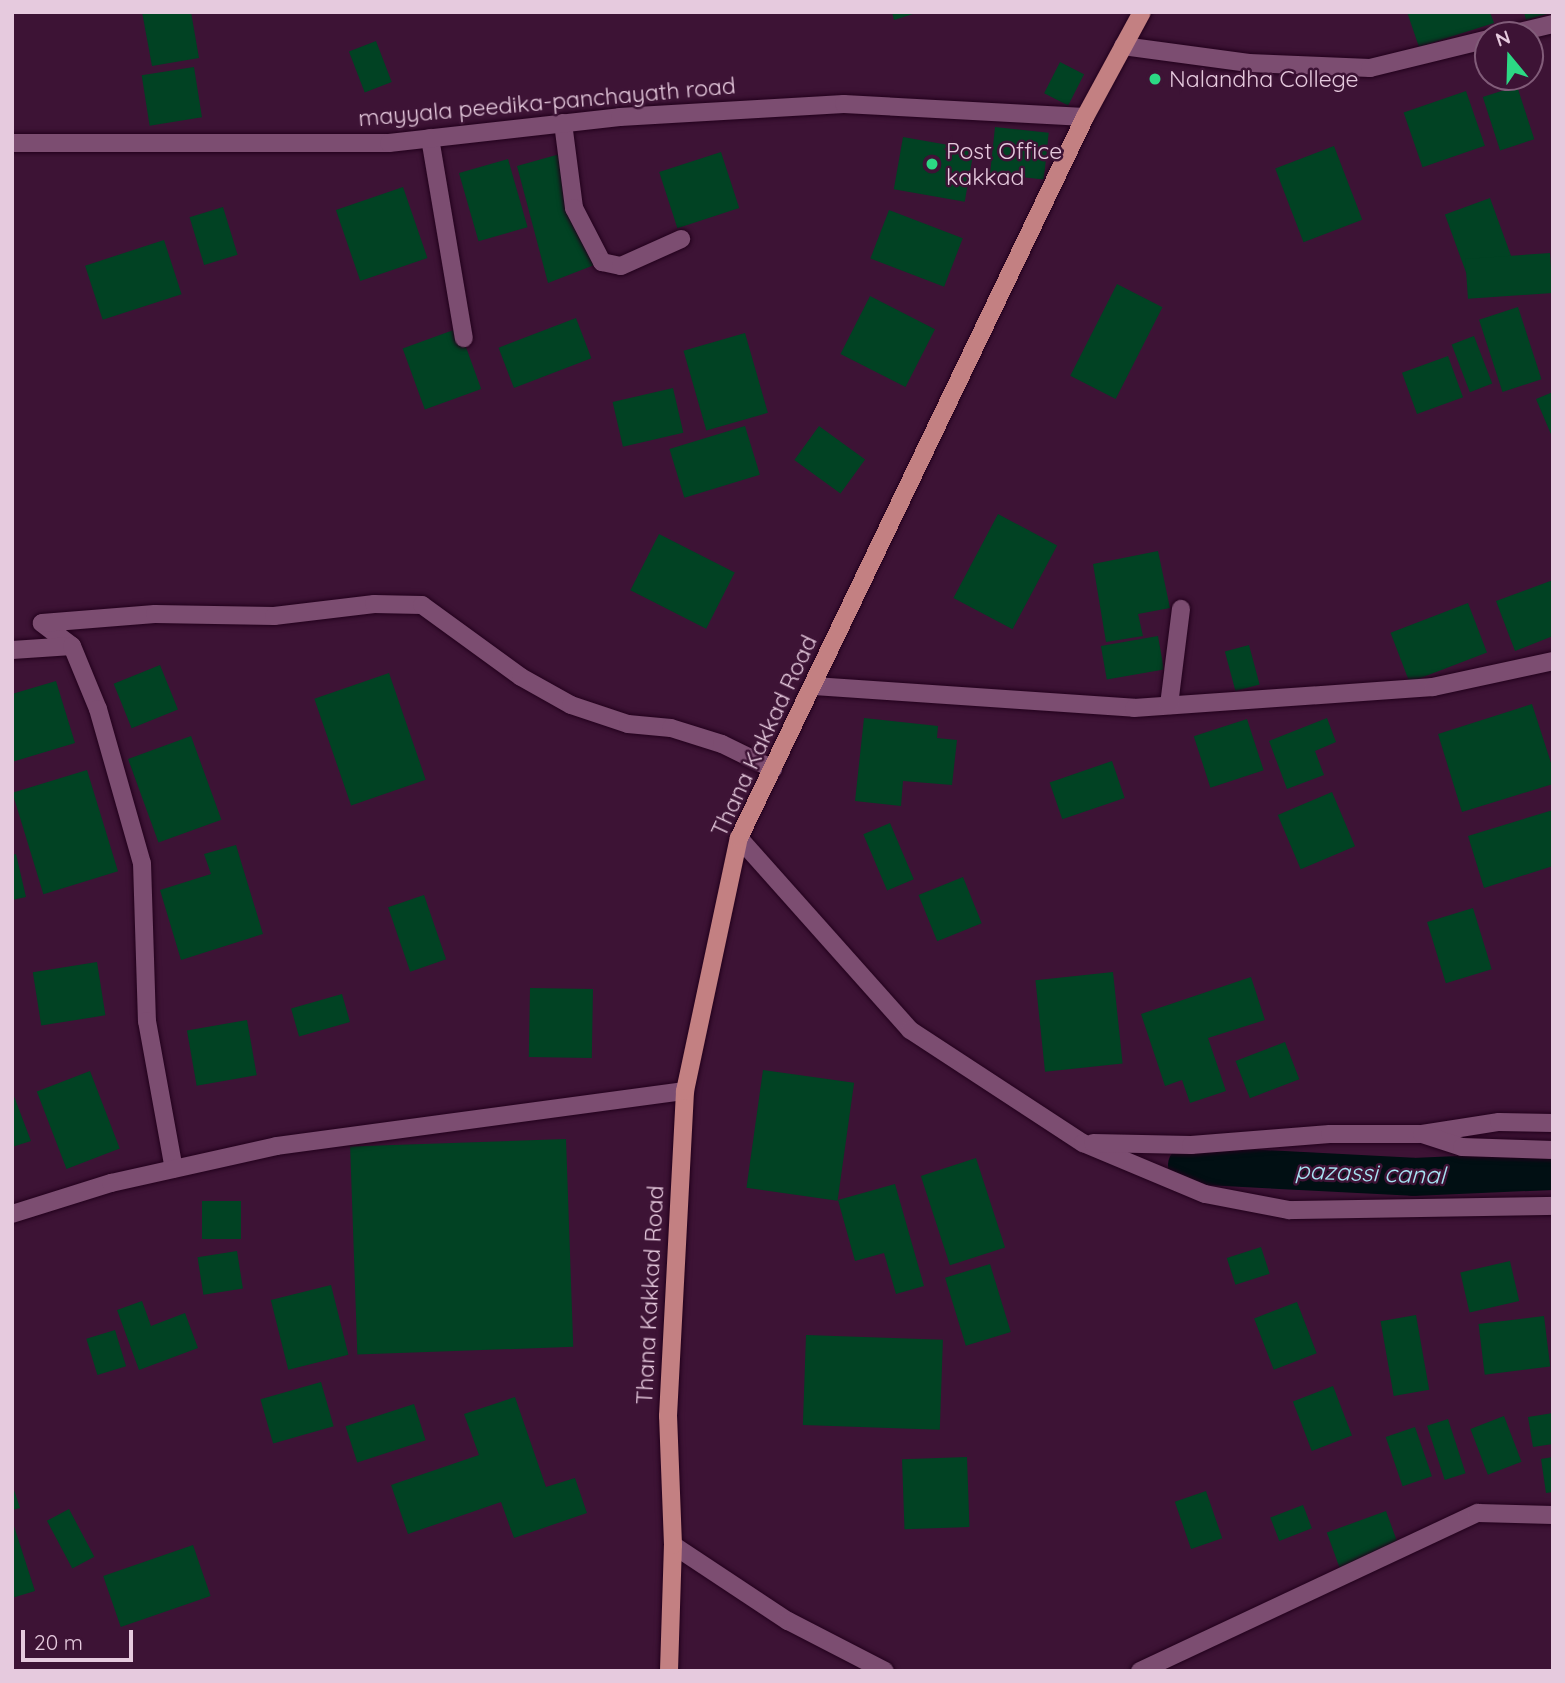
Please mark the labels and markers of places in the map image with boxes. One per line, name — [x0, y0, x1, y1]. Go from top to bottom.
place label: Nalandha College — [1169, 65, 1358, 93]
marker: Nalandha College — [1147, 71, 1163, 87]
place label: Post Office kakkad — [946, 137, 1062, 191]
marker: Post Office kakkad — [924, 156, 940, 172]

